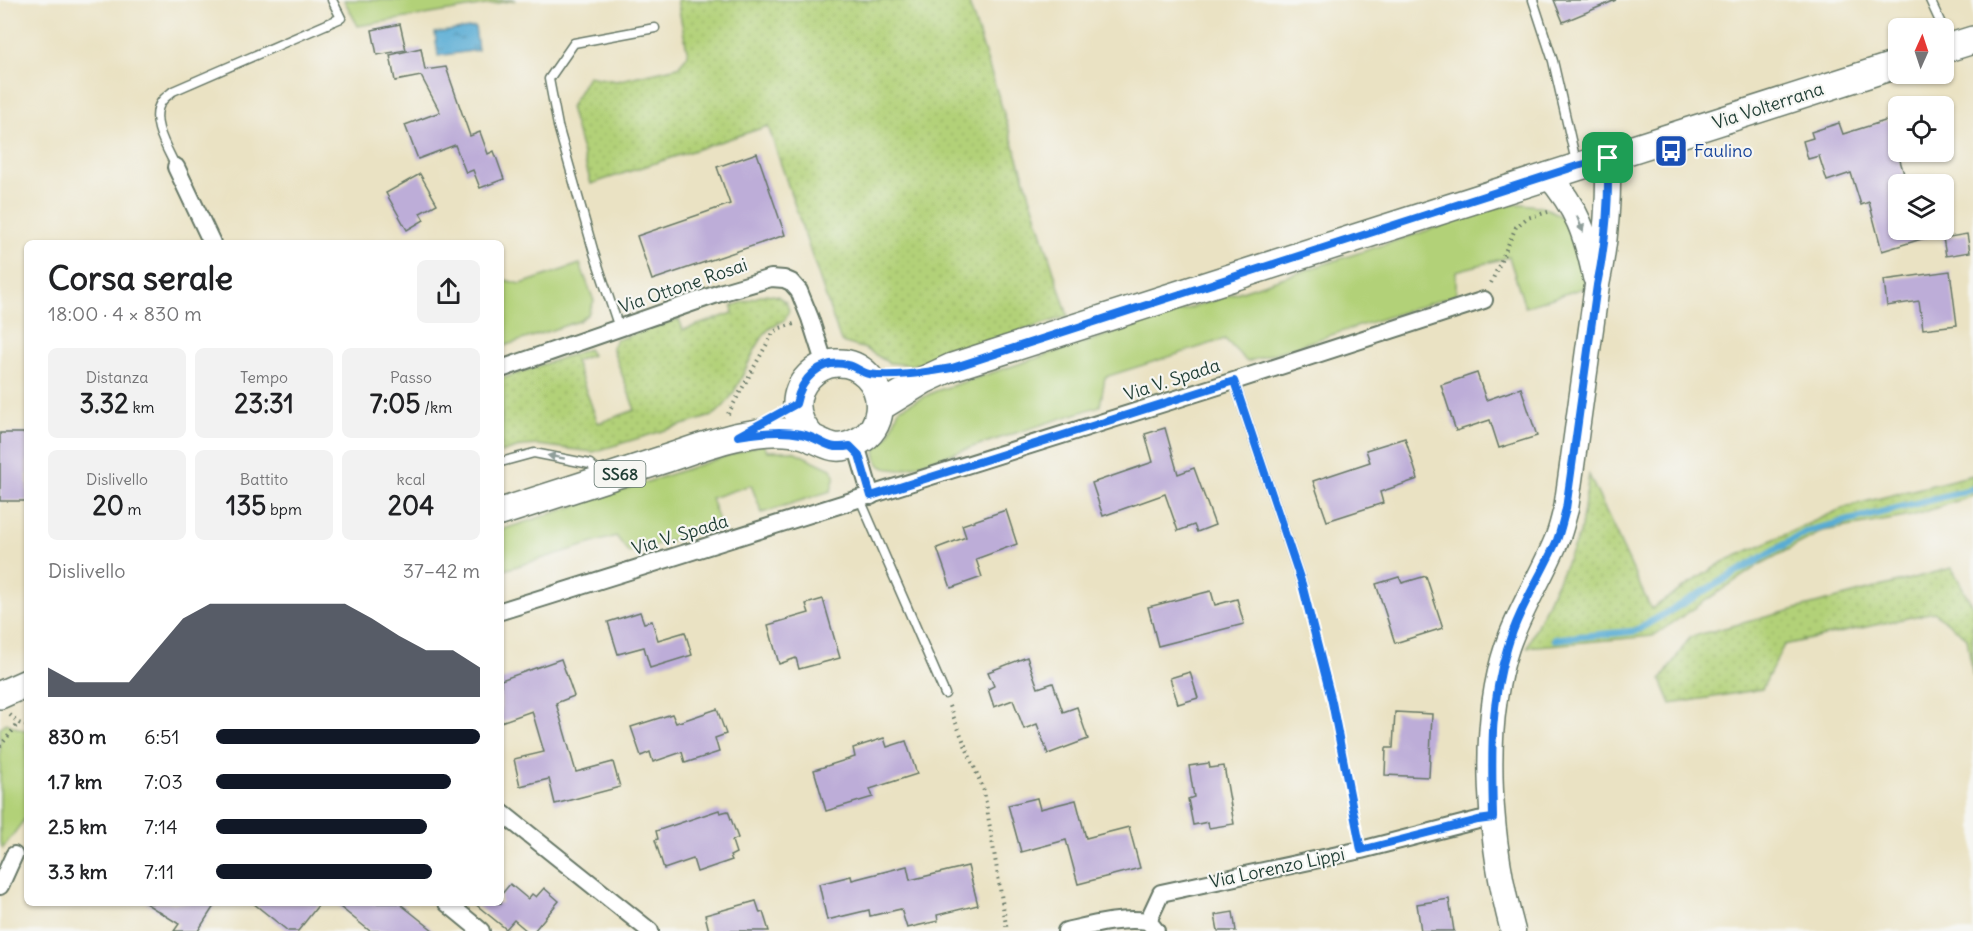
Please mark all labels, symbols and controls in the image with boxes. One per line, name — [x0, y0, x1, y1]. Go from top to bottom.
north arrow — [1888, 18, 1954, 84]
map controls — [1888, 18, 1954, 240]
street label: Via Volterrana — [1709, 77, 1826, 134]
button: locate — [1888, 96, 1954, 162]
pin — [1582, 132, 1633, 183]
bus stop icon: Faulino — [1653, 133, 1689, 169]
place label: Faulino — [1694, 139, 1753, 162]
icon: arrive — [1591, 141, 1624, 174]
button: layers — [1888, 174, 1954, 240]
one-way arrow — [1575, 215, 1585, 233]
street label: Via Ottone Rosai — [616, 253, 750, 318]
text: Corsa serale — [48, 257, 233, 299]
button: share — [417, 260, 480, 323]
text: 18:00 · 4 × 830 m — [48, 301, 202, 326]
street label: Via V. Spada — [1121, 353, 1223, 406]
text: Distanza — [86, 367, 148, 387]
text: Tempo — [240, 367, 288, 387]
text: Passo — [390, 367, 432, 387]
text: 3.32 — [79, 387, 129, 420]
text: 23:31 — [234, 387, 294, 420]
text: 7:05 — [370, 387, 420, 420]
text: km — [129, 397, 155, 417]
text: /km — [420, 397, 452, 417]
one-way arrow — [546, 453, 565, 462]
road number: SS68 — [594, 461, 646, 487]
text: Dislivello — [86, 469, 148, 489]
text: Battito — [240, 469, 288, 489]
text: kcal — [397, 469, 425, 489]
text: 20 — [92, 489, 124, 522]
text: 135 — [226, 489, 266, 522]
text: 204 — [388, 489, 434, 522]
text: m — [124, 499, 142, 519]
text: bpm — [266, 499, 302, 519]
street label: Via V. Spada — [629, 509, 731, 560]
text: Dislivello — [48, 558, 125, 583]
text: 37–42 m — [403, 558, 480, 583]
text: 830 m — [48, 724, 106, 749]
text: 6:51 — [144, 724, 180, 749]
text: 1.7 km — [48, 769, 102, 794]
text: 7:03 — [144, 769, 183, 794]
text: 2.5 km — [48, 814, 107, 839]
text: 7:14 — [144, 814, 178, 839]
street label: Via Lorenzo Lippi — [1207, 842, 1347, 893]
text: 3.3 km — [48, 859, 107, 884]
text: 7:11 — [144, 859, 174, 884]

